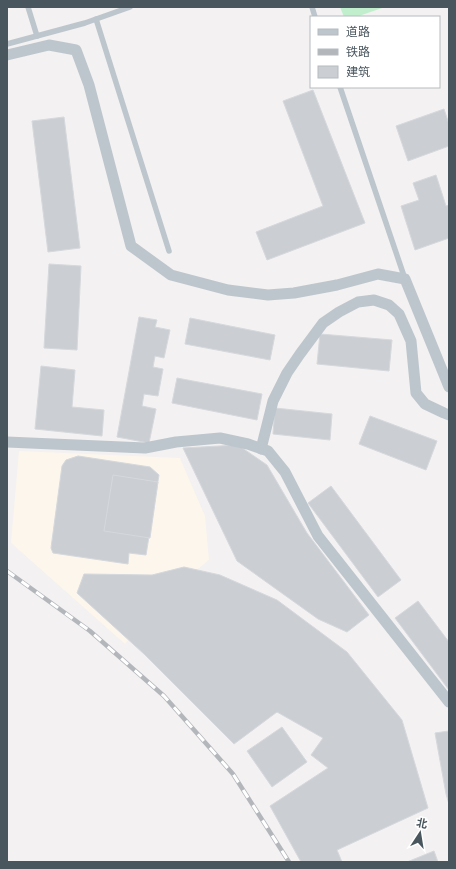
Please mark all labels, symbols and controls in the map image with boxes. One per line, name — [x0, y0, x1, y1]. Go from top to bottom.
legend — [310, 16, 440, 88]
text: 道路 — [346, 24, 370, 39]
text: 铁路 — [346, 44, 370, 59]
text: 建筑 — [346, 64, 370, 79]
north arrow — [400, 813, 440, 853]
text: 北 — [415, 815, 429, 831]

